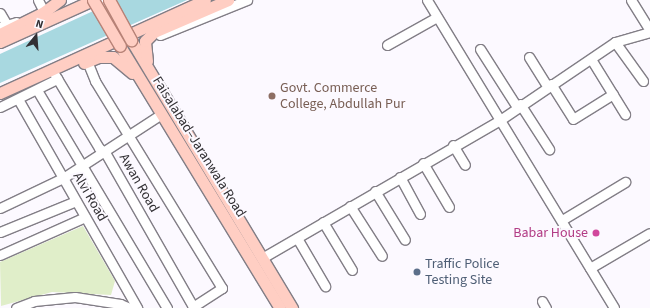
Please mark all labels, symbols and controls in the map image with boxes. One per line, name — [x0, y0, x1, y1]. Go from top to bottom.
north arrow — [16, 16, 56, 56]
text: N — [34, 16, 45, 32]
street label: Faisalabad–Jaranwala Road — [149, 74, 249, 220]
place label: Govt. Commerce College, Abdullah Pur — [280, 80, 405, 112]
marker: Govt. Commerce College, Abdullah Pur — [267, 91, 277, 101]
street label: Awan Road — [115, 151, 163, 215]
street label: Alvi Road — [69, 169, 111, 225]
place label: Babar House — [513, 225, 588, 241]
marker: Babar House — [591, 228, 601, 238]
place label: Traffic Police Testing Site — [425, 256, 499, 288]
marker: Traffic Police Testing Site — [412, 267, 422, 277]

